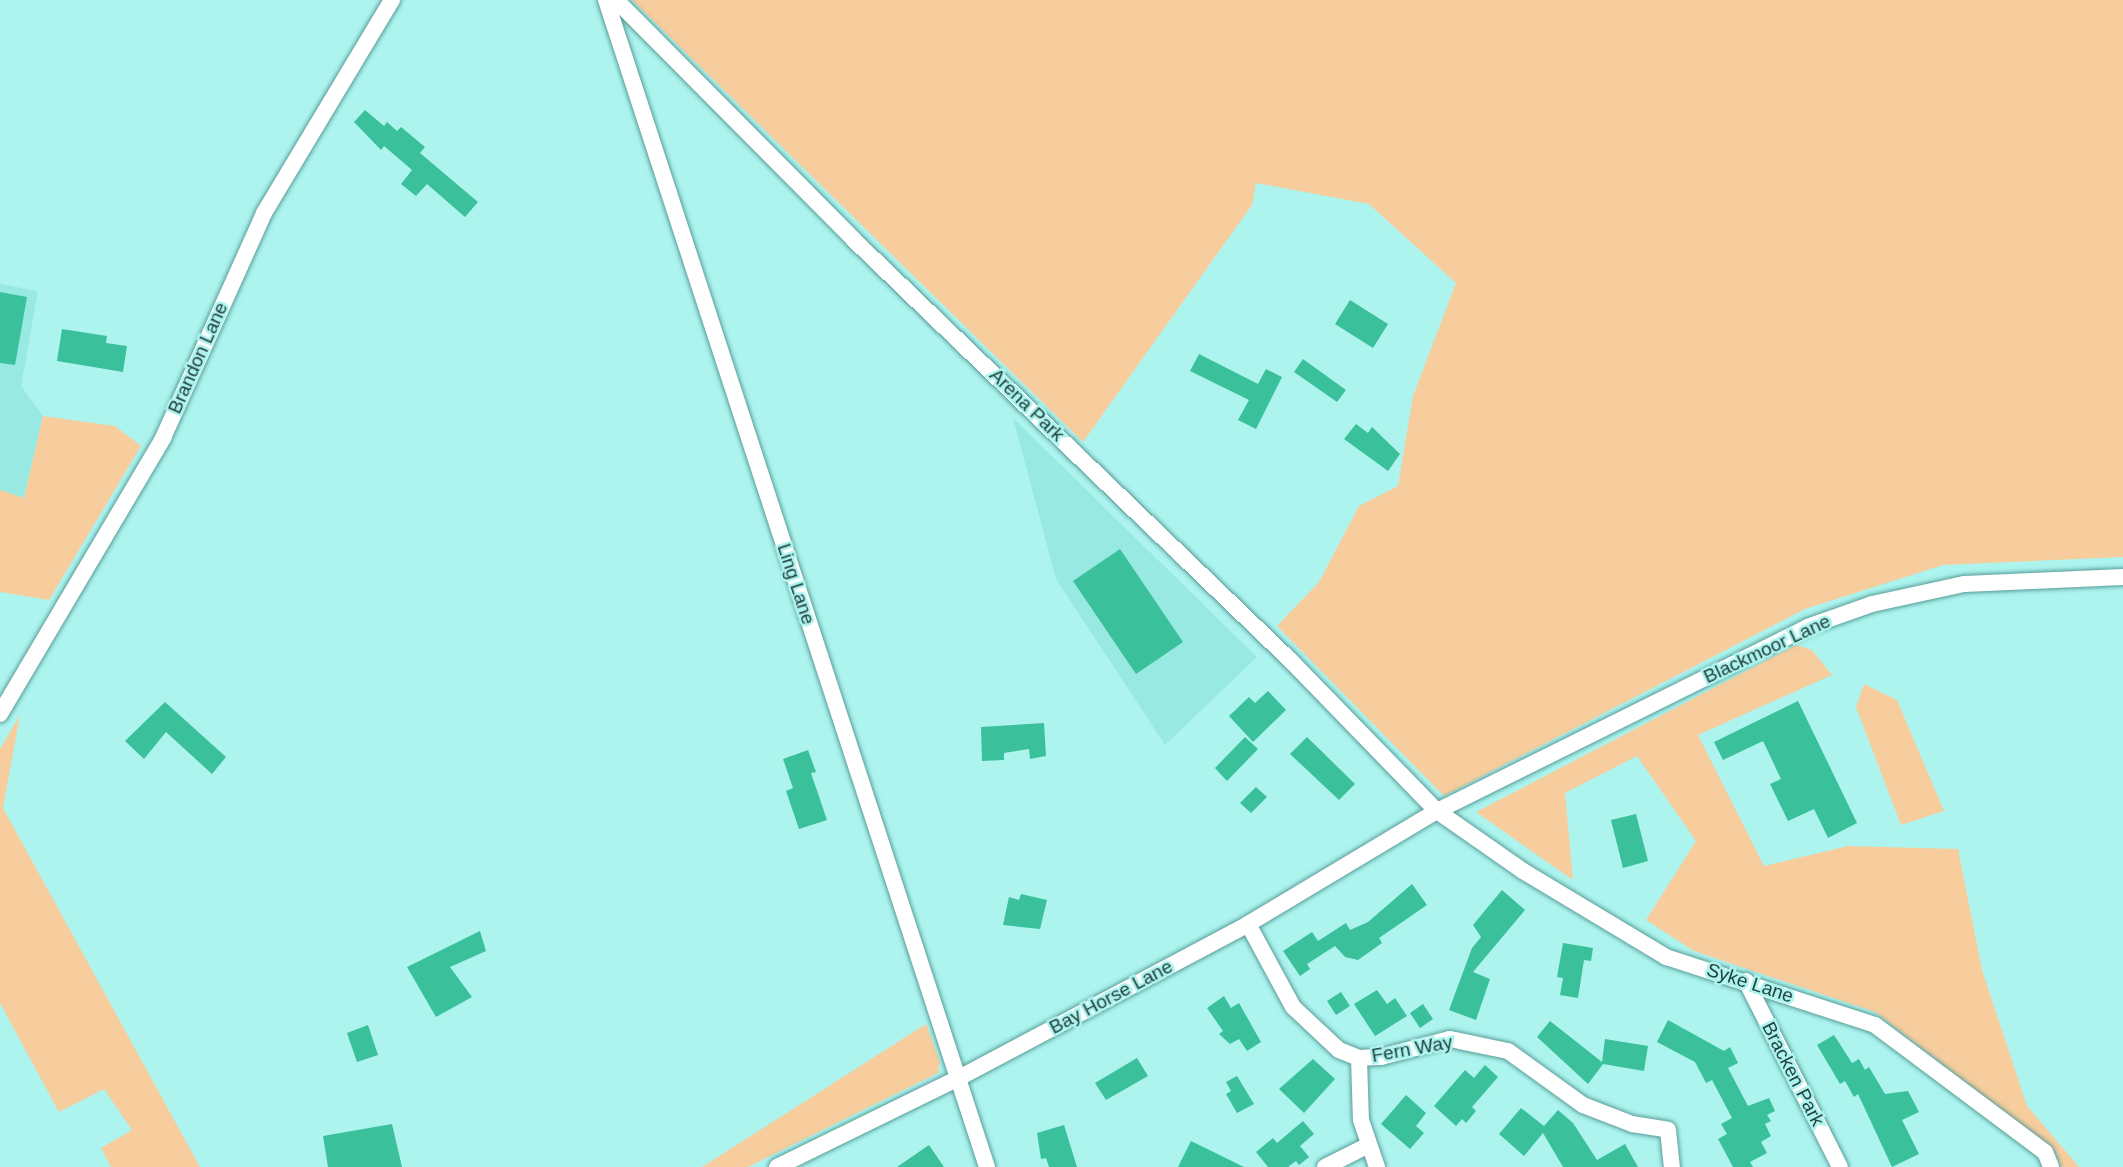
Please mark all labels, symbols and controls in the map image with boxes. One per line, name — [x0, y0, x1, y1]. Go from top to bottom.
street label: Brandon Lane — [163, 299, 233, 417]
street label: Arena Park — [985, 364, 1069, 446]
street label: Ling Lane — [772, 541, 820, 627]
street label: Blackmoor Lane — [1700, 610, 1834, 688]
street label: Bay Horse Lane — [1045, 955, 1177, 1039]
street label: Syke Lane — [1704, 958, 1796, 1008]
street label: Bracken Park — [1757, 1018, 1829, 1130]
street label: Fern Way — [1370, 1031, 1454, 1067]

